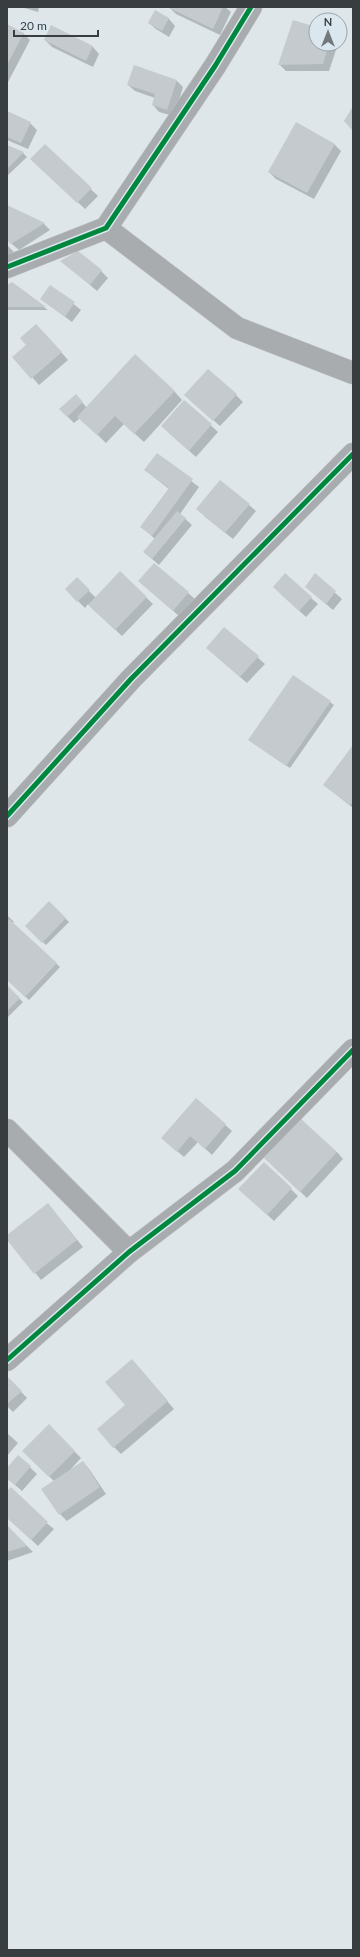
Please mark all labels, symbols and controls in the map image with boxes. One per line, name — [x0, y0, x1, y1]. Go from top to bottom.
scale bar — [14, 12, 98, 38]
north arrow — [308, 12, 348, 52]
text: N — [324, 15, 332, 28]
text: 20 m — [20, 18, 47, 33]

